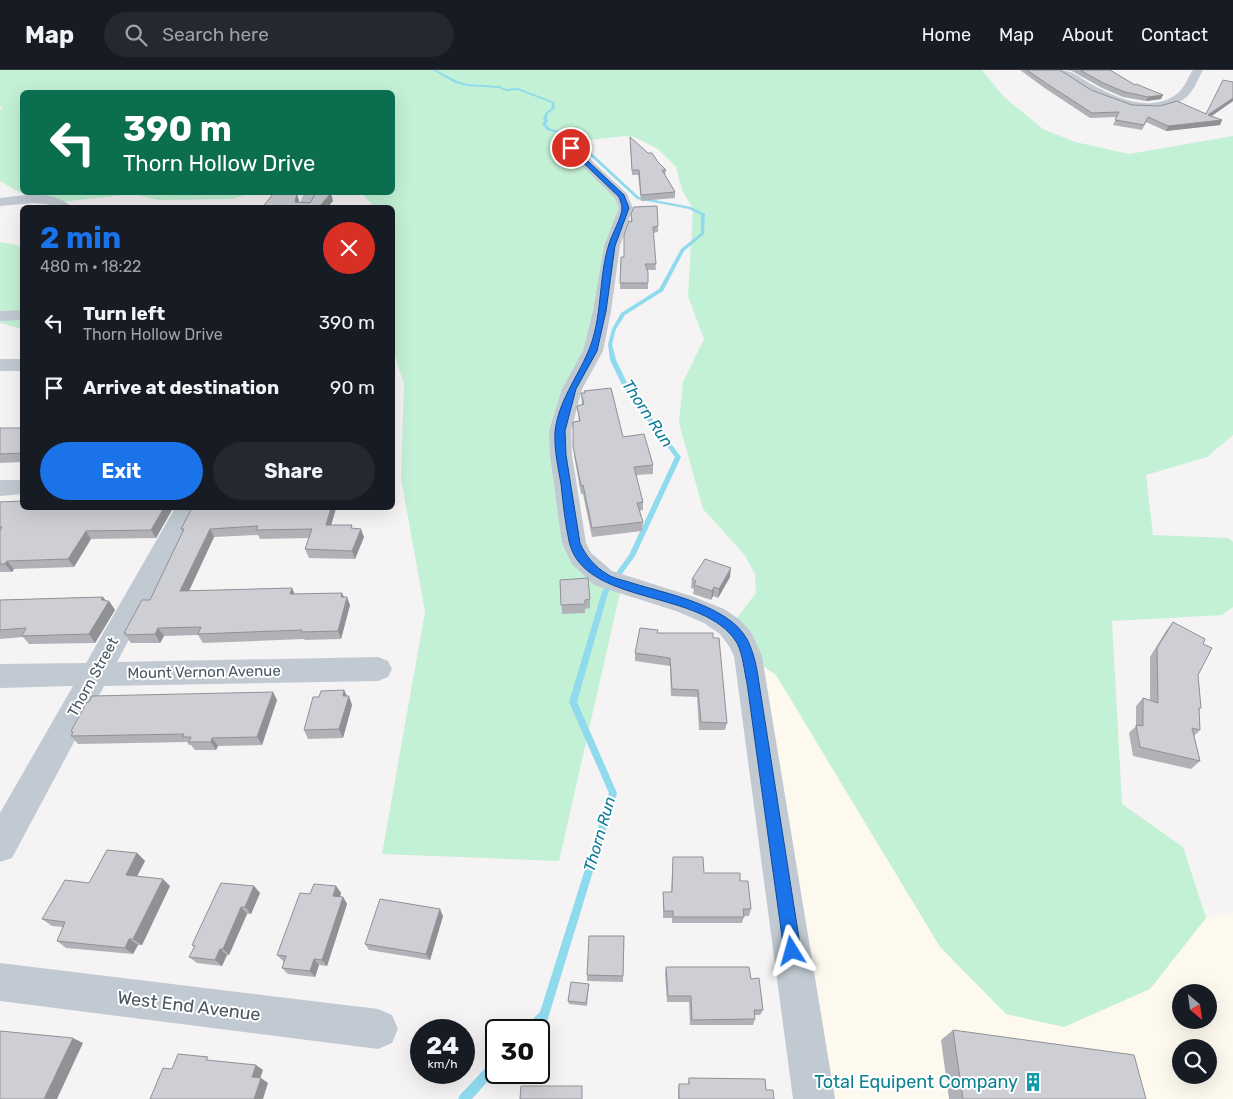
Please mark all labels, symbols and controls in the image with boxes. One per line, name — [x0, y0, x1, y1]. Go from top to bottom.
search box — [104, 12, 454, 57]
text: Map — [25, 21, 74, 49]
icon: search — [122, 21, 150, 49]
text: Search here — [162, 23, 269, 46]
text: Home — [922, 24, 971, 46]
text: Map — [999, 24, 1034, 46]
text: About — [1062, 24, 1113, 46]
text: Contact — [1141, 24, 1208, 46]
text: 390 m — [123, 108, 232, 150]
icon: left — [40, 110, 105, 175]
pin — [550, 127, 592, 169]
icon: arrive — [557, 134, 585, 162]
text: Thorn Hollow Drive — [123, 150, 315, 177]
text: 2 min — [40, 220, 121, 256]
button: close — [323, 222, 375, 274]
text: 480 m · 18:22 — [40, 257, 141, 276]
text: Turn left — [83, 302, 165, 325]
icon: left — [40, 309, 68, 337]
text: 390 m — [319, 311, 375, 334]
text: Thorn Hollow Drive — [83, 325, 223, 344]
icon: arrive — [40, 374, 68, 402]
text: Arrive at destination — [83, 376, 279, 399]
text: 90 m — [330, 376, 375, 399]
water label: Thorn Run — [618, 376, 677, 451]
button: Exit — [40, 442, 203, 500]
button: Share — [213, 442, 375, 500]
street label: Thorn Street — [64, 634, 122, 720]
street label: Mount Vernon Avenue — [127, 662, 281, 682]
water label: Thorn Run — [580, 794, 619, 874]
position arrow — [765, 924, 817, 976]
north arrow — [1172, 984, 1218, 1029]
map controls — [1172, 984, 1217, 1084]
street label: West End Avenue — [116, 986, 262, 1026]
speed limit sign: 30 — [485, 1019, 550, 1084]
text: 24 — [426, 1031, 459, 1060]
button: search — [1172, 1039, 1217, 1084]
text: km/h — [428, 1057, 457, 1071]
place label: Total Equipent Company — [814, 1071, 1018, 1093]
building icon: Total Equipent Company — [1022, 1071, 1044, 1093]

